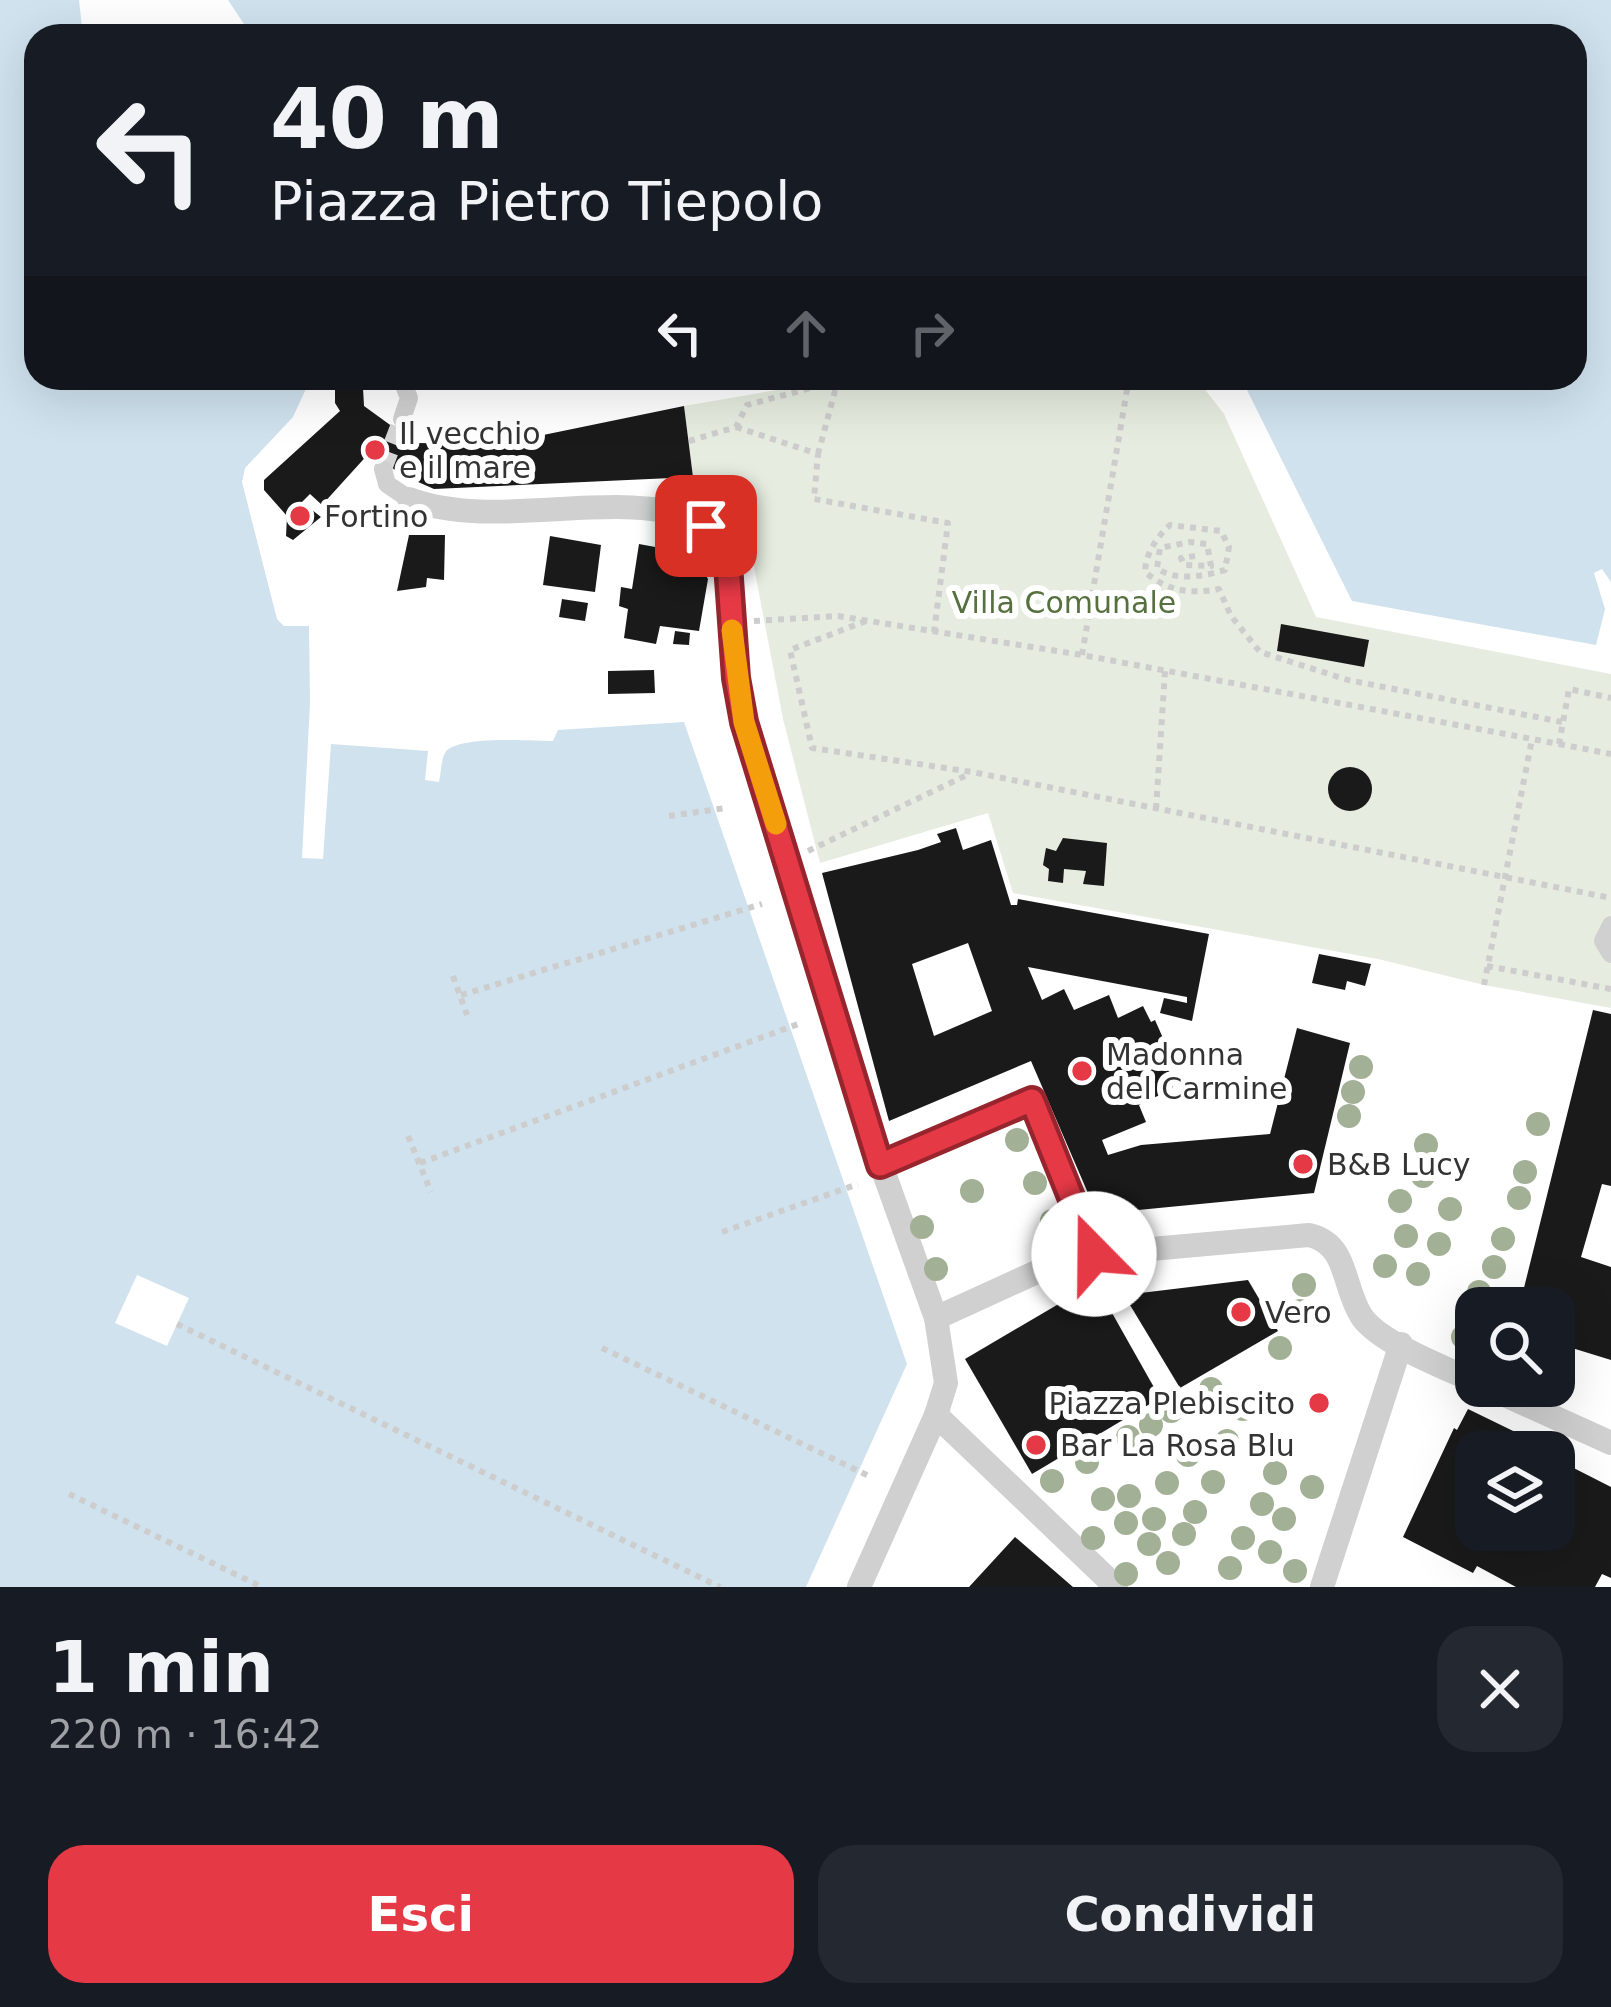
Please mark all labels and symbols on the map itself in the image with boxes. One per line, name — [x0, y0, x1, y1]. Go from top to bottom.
place label: Il vecchio e il mare — [399, 416, 541, 485]
marker: Il vecchio e il mare — [362, 437, 388, 463]
pin — [655, 475, 757, 577]
place label: Fortino — [324, 499, 428, 534]
marker: Fortino — [287, 503, 313, 529]
park label: Villa Comunale — [952, 585, 1176, 620]
place label: Madonna del Carmine — [1106, 1037, 1288, 1106]
marker: Madonna del Carmine — [1069, 1058, 1095, 1084]
place label: B&B Lucy — [1327, 1147, 1471, 1182]
marker: B&B Lucy — [1290, 1151, 1316, 1177]
position arrow — [1031, 1191, 1157, 1317]
place label: Vero — [1265, 1295, 1332, 1330]
marker: Vero — [1228, 1299, 1254, 1325]
place label: Piazza Plebiscito — [1049, 1386, 1295, 1421]
marker: Piazza Plebiscito — [1306, 1390, 1332, 1416]
place label: Bar La Rosa Blu — [1060, 1428, 1295, 1463]
marker: Bar La Rosa Blu — [1023, 1432, 1049, 1458]

